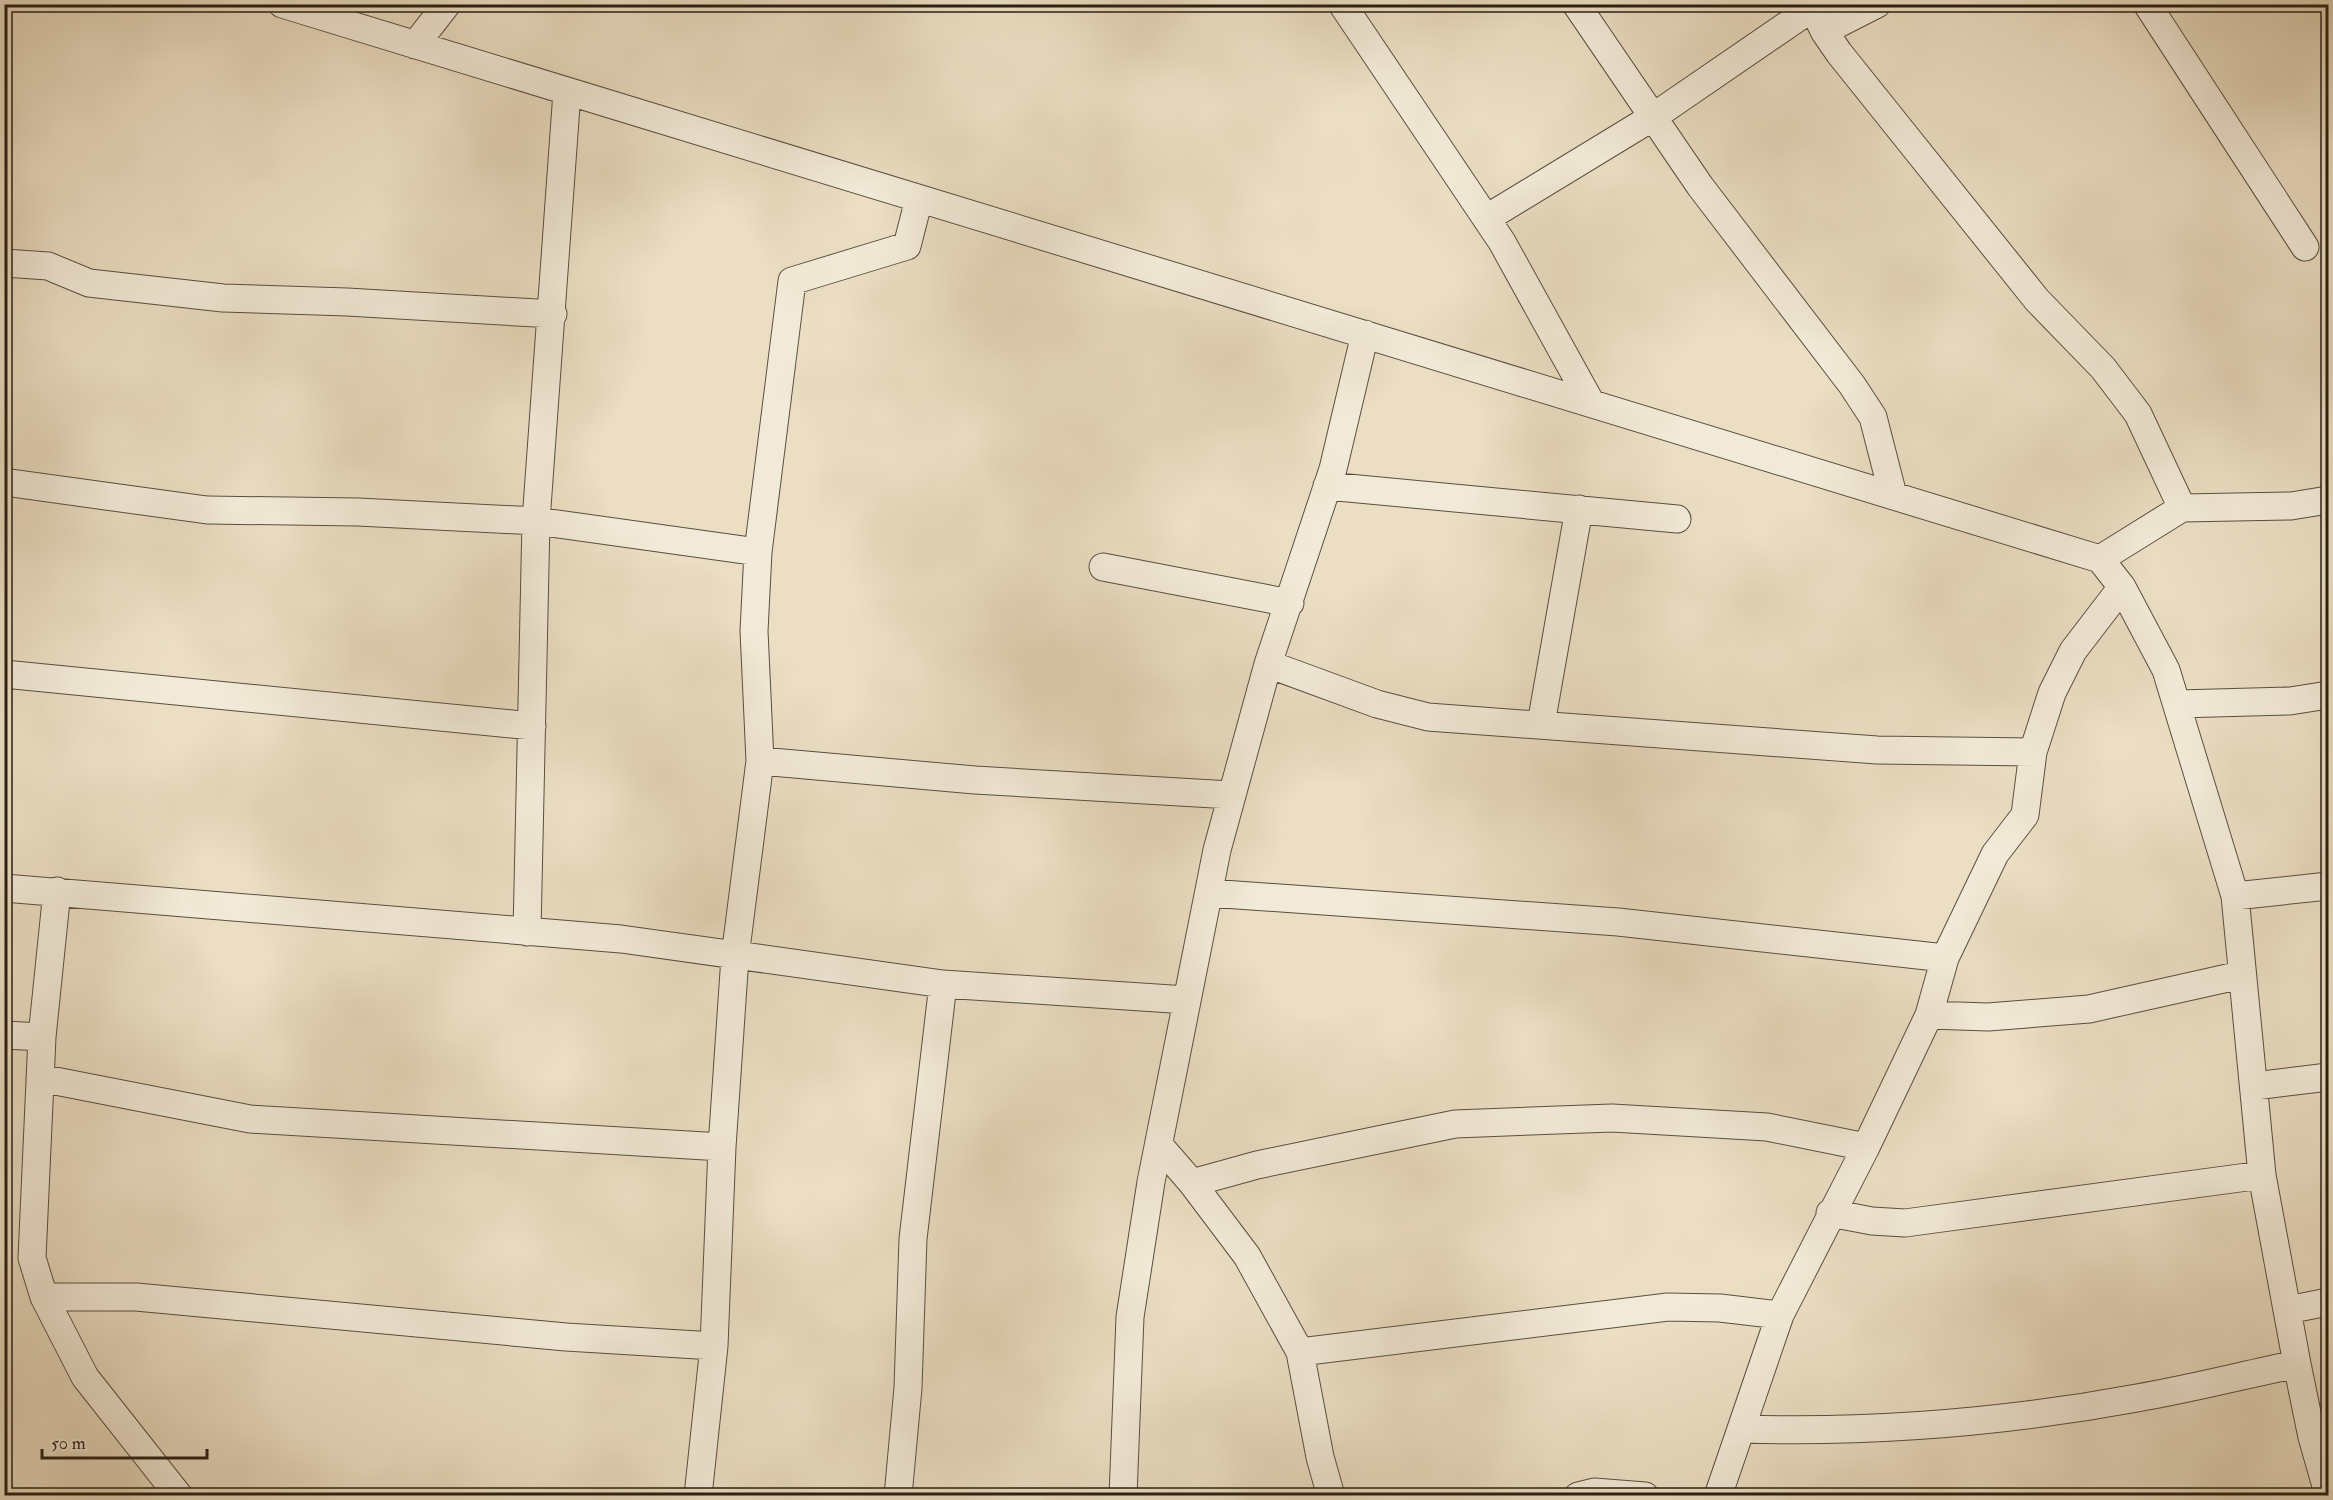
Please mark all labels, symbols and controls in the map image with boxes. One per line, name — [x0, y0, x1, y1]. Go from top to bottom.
scale bar — [42, 1422, 207, 1460]
text: 50 m — [51, 1432, 86, 1455]

